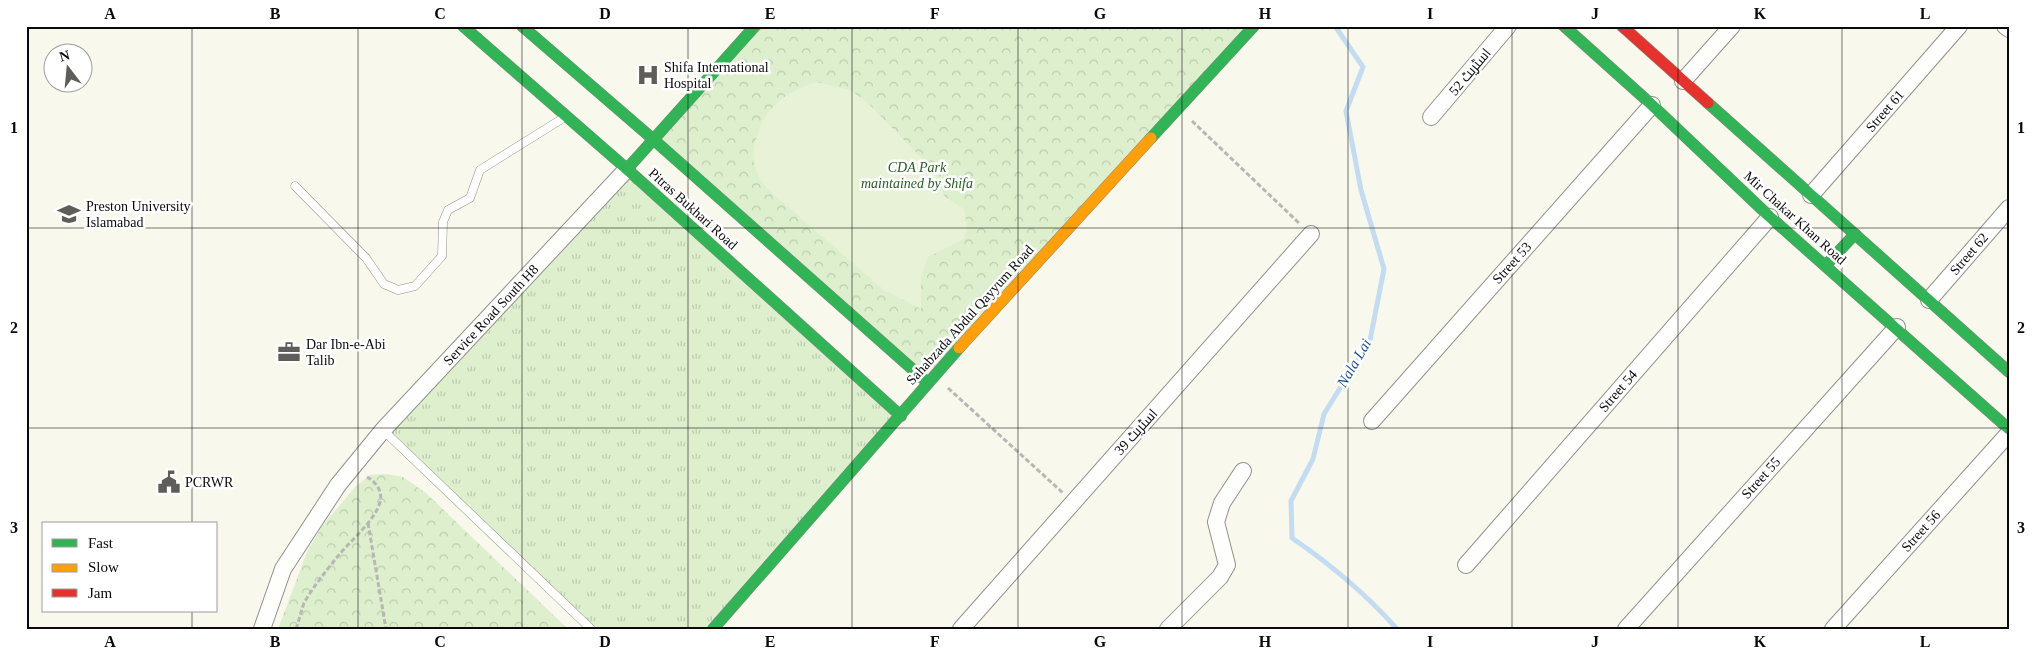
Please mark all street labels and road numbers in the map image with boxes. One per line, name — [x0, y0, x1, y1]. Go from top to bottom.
street label: اسٹریٹ 52 — [1446, 46, 1494, 98]
street label: Street 61 — [1863, 87, 1907, 135]
street label: Pitras Bukhari Road — [646, 165, 740, 253]
street label: Mir Chakar Khan Road — [1741, 168, 1849, 268]
street label: Street 62 — [1947, 230, 1991, 278]
street label: Street 53 — [1490, 239, 1534, 287]
street label: Sahabzada Abdul Qayyum Road — [903, 242, 1037, 388]
street label: Service Road South H8 — [441, 262, 541, 368]
street label: Street 54 — [1596, 367, 1640, 415]
street label: اسٹریٹ 39 — [1112, 406, 1160, 458]
street label: Street 55 — [1739, 454, 1783, 502]
street label: Street 56 — [1899, 507, 1943, 555]

